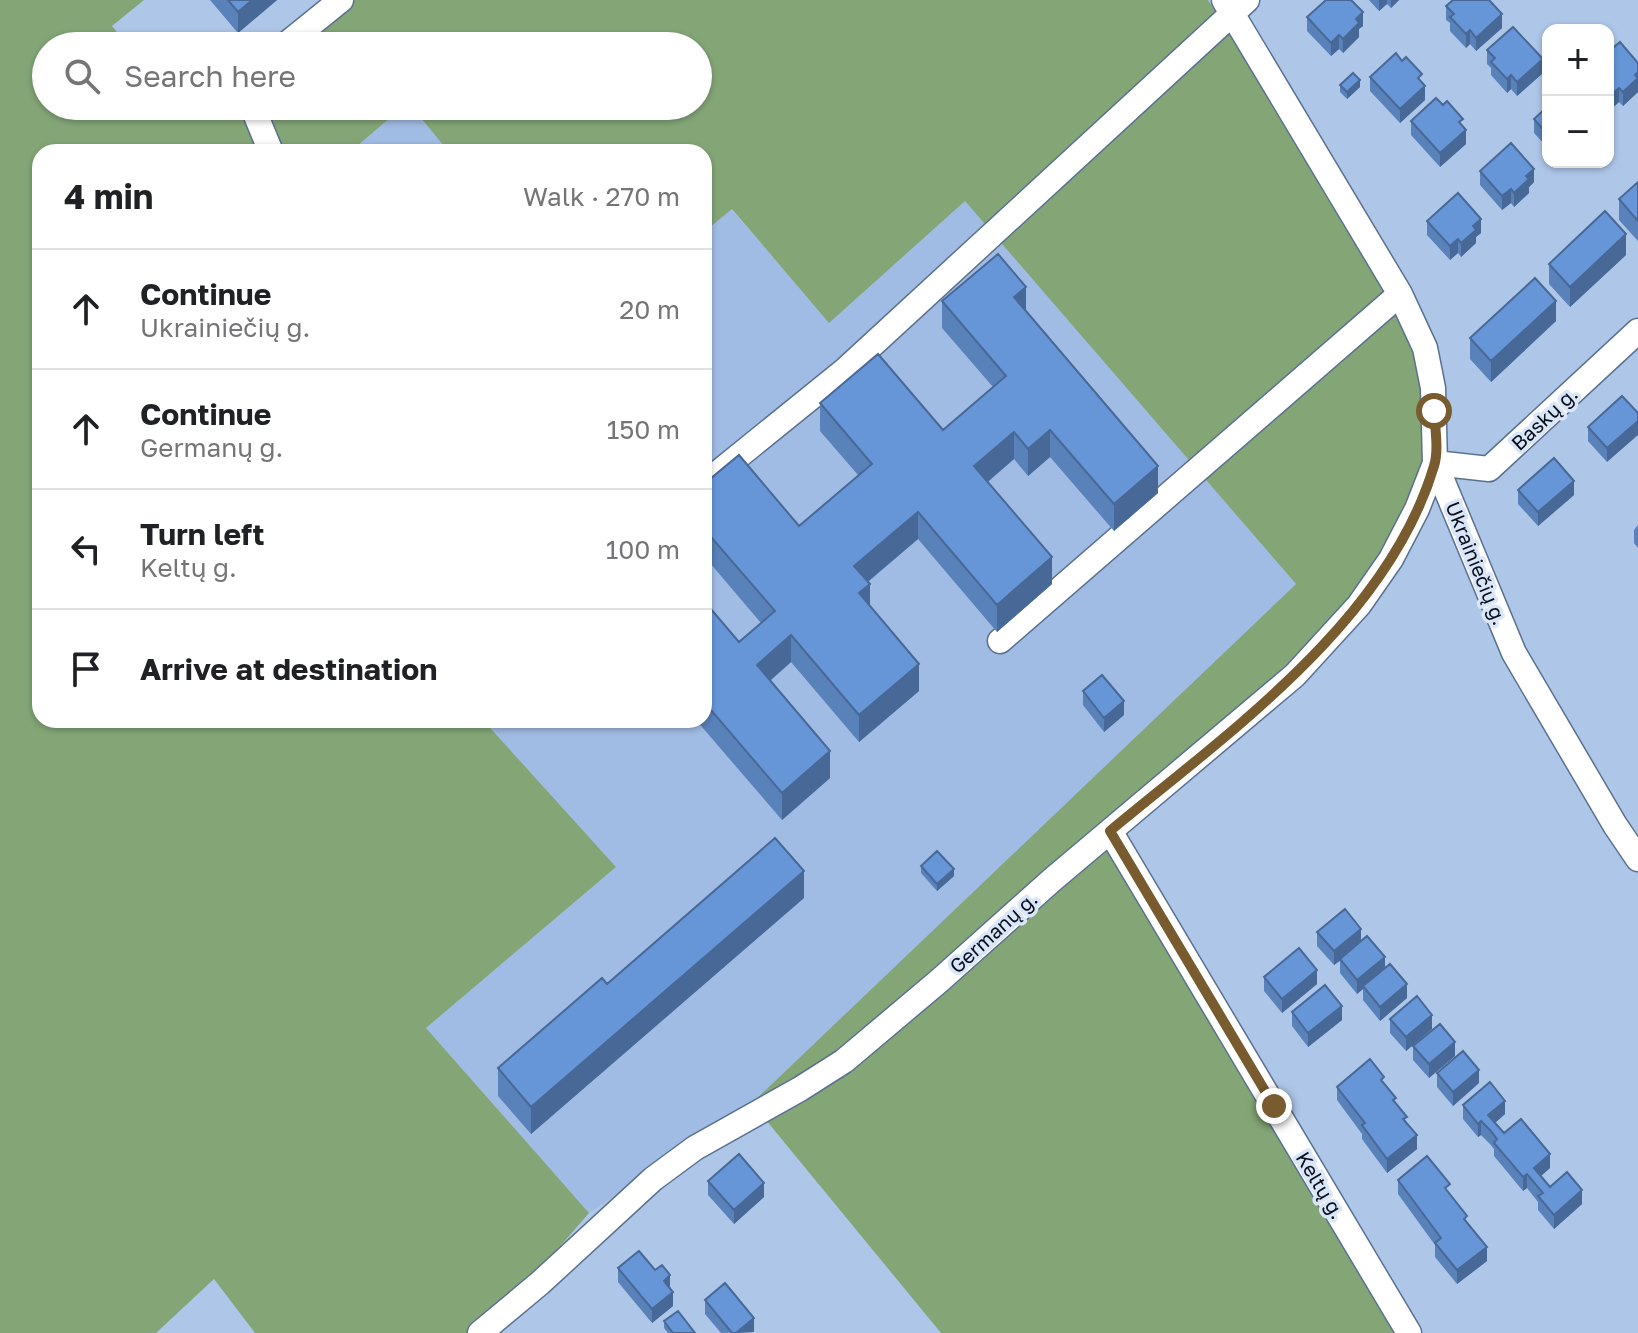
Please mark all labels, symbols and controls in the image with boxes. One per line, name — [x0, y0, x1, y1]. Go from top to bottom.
map controls — [1542, 24, 1614, 168]
button: + — [1542, 24, 1614, 96]
search box — [32, 32, 712, 120]
icon: search — [60, 54, 104, 98]
text: Search here — [124, 58, 296, 94]
button: − — [1542, 96, 1614, 168]
text: 4 min — [64, 176, 153, 216]
text: Walk · 270 m — [523, 181, 680, 212]
text: Continue — [140, 276, 271, 312]
icon: ahead — [64, 287, 108, 331]
text: 20 m — [619, 294, 680, 325]
text: Ukrainiečių g. — [140, 312, 310, 343]
street label: Baskų g. — [1506, 381, 1582, 455]
route start — [1416, 393, 1452, 429]
text: Continue — [140, 396, 271, 432]
icon: ahead — [64, 407, 108, 451]
text: 150 m — [607, 414, 680, 445]
text: Germanų g. — [140, 432, 283, 463]
street label: Ukrainiečių g. — [1441, 498, 1513, 628]
text: Turn left — [140, 516, 265, 552]
icon: left — [64, 527, 108, 571]
text: 100 m — [606, 534, 680, 565]
text: Keltų g. — [140, 552, 237, 583]
icon: arrive — [64, 647, 108, 691]
text: Arrive at destination — [140, 651, 437, 687]
street label: Germanų g. — [944, 886, 1042, 978]
route end — [1256, 1088, 1292, 1124]
street label: Keltų g. — [1292, 1147, 1350, 1223]

